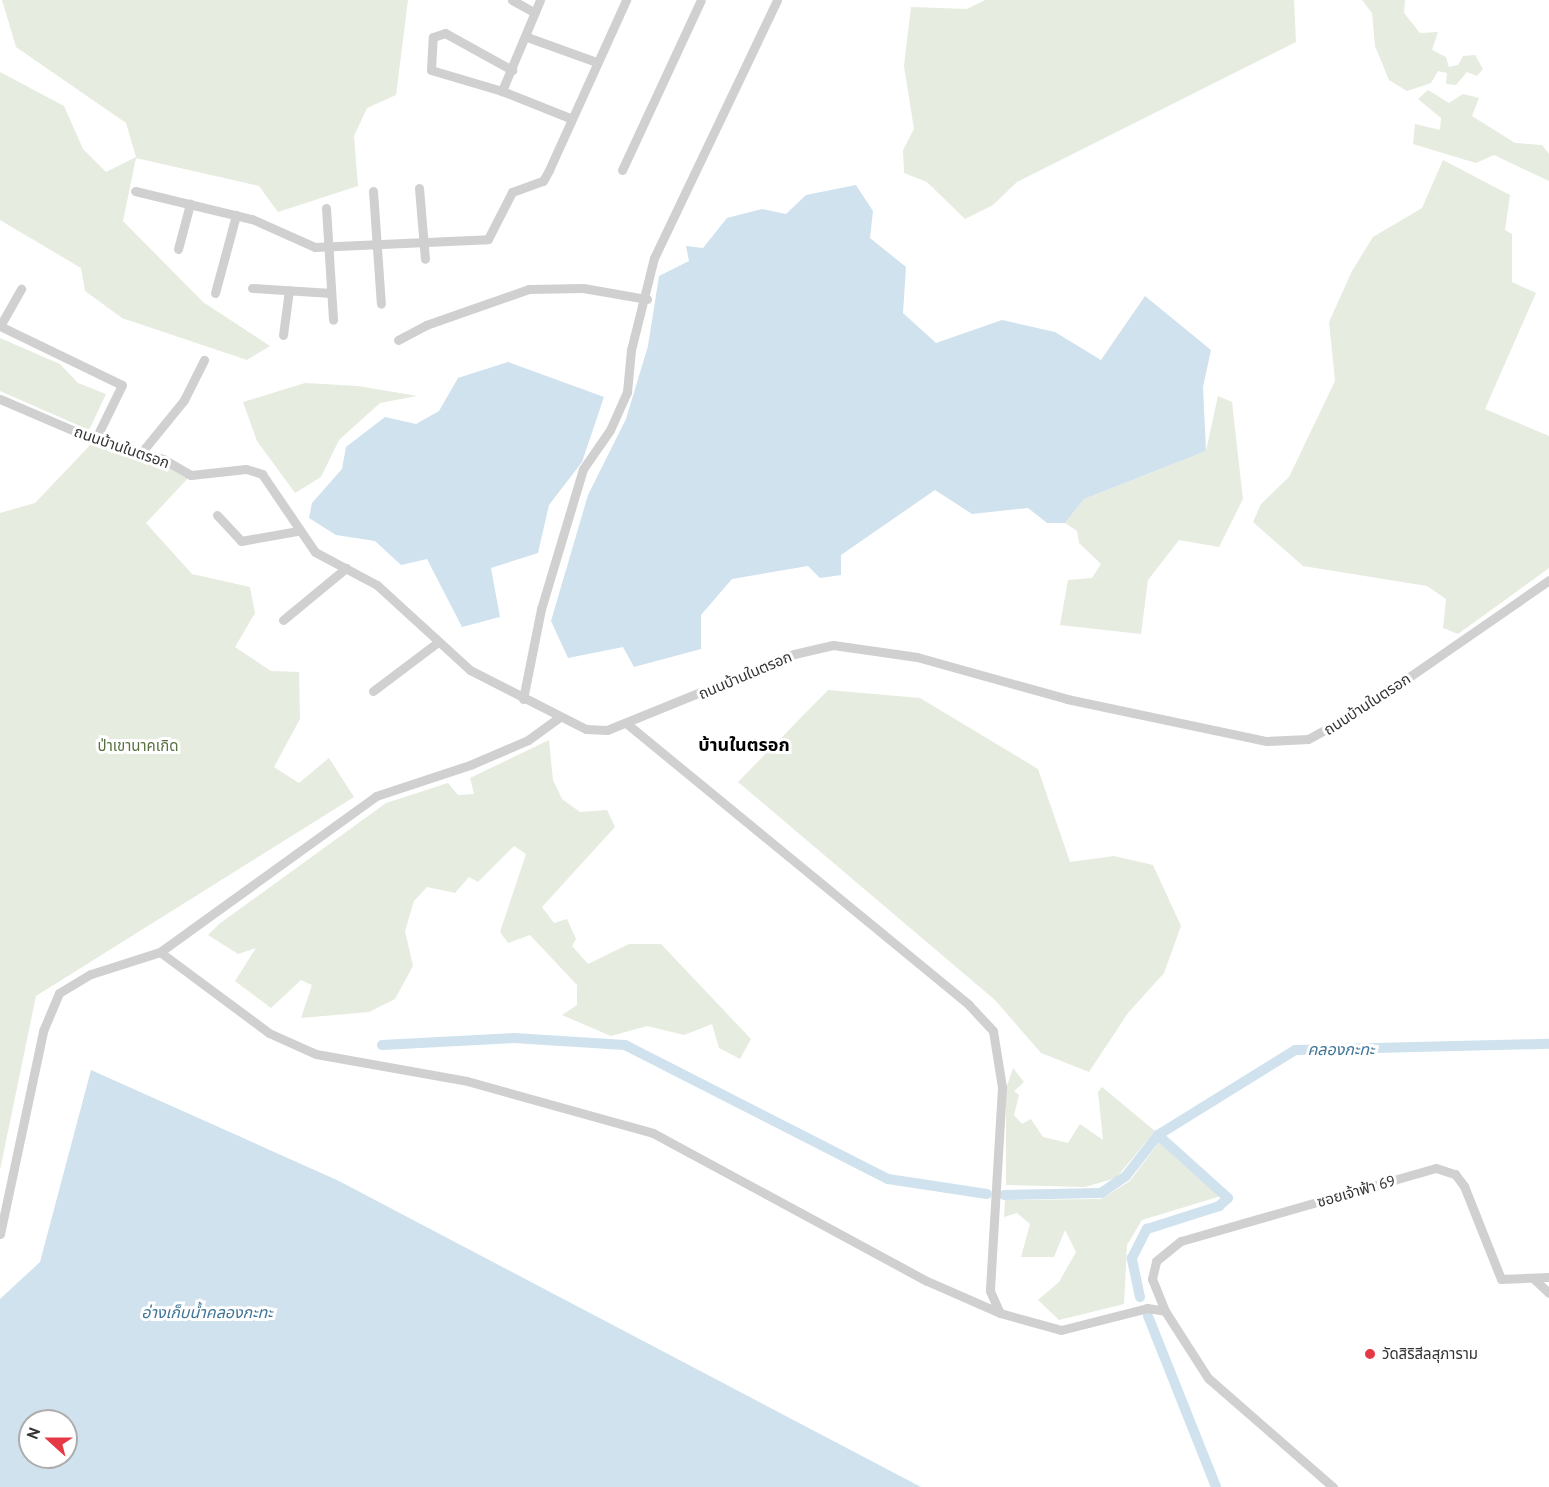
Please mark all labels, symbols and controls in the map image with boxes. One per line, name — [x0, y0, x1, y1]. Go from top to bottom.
street label: ถนนบ้านในตรอก — [72, 422, 172, 472]
street label: ถนนบ้านในตรอก — [696, 647, 794, 703]
street label: ถนนบ้านในตรอก — [1320, 669, 1414, 739]
district label: บ้านในตรอก — [698, 734, 790, 756]
park label: ป่าเขานาคเกิด — [98, 737, 178, 755]
water label: คลองกะทะ — [1308, 1039, 1374, 1059]
street label: ซอยเจ้าฟ้า 69 — [1315, 1171, 1397, 1211]
water label: อ่างเก็บน้ำคลองกะทะ — [141, 1302, 273, 1322]
place label: วัดสิริสีลสุภาราม — [1382, 1345, 1478, 1363]
marker: วัดสิริสีลสุภาราม — [1363, 1347, 1377, 1361]
north arrow — [18, 1409, 78, 1469]
text: N — [22, 1425, 44, 1442]

